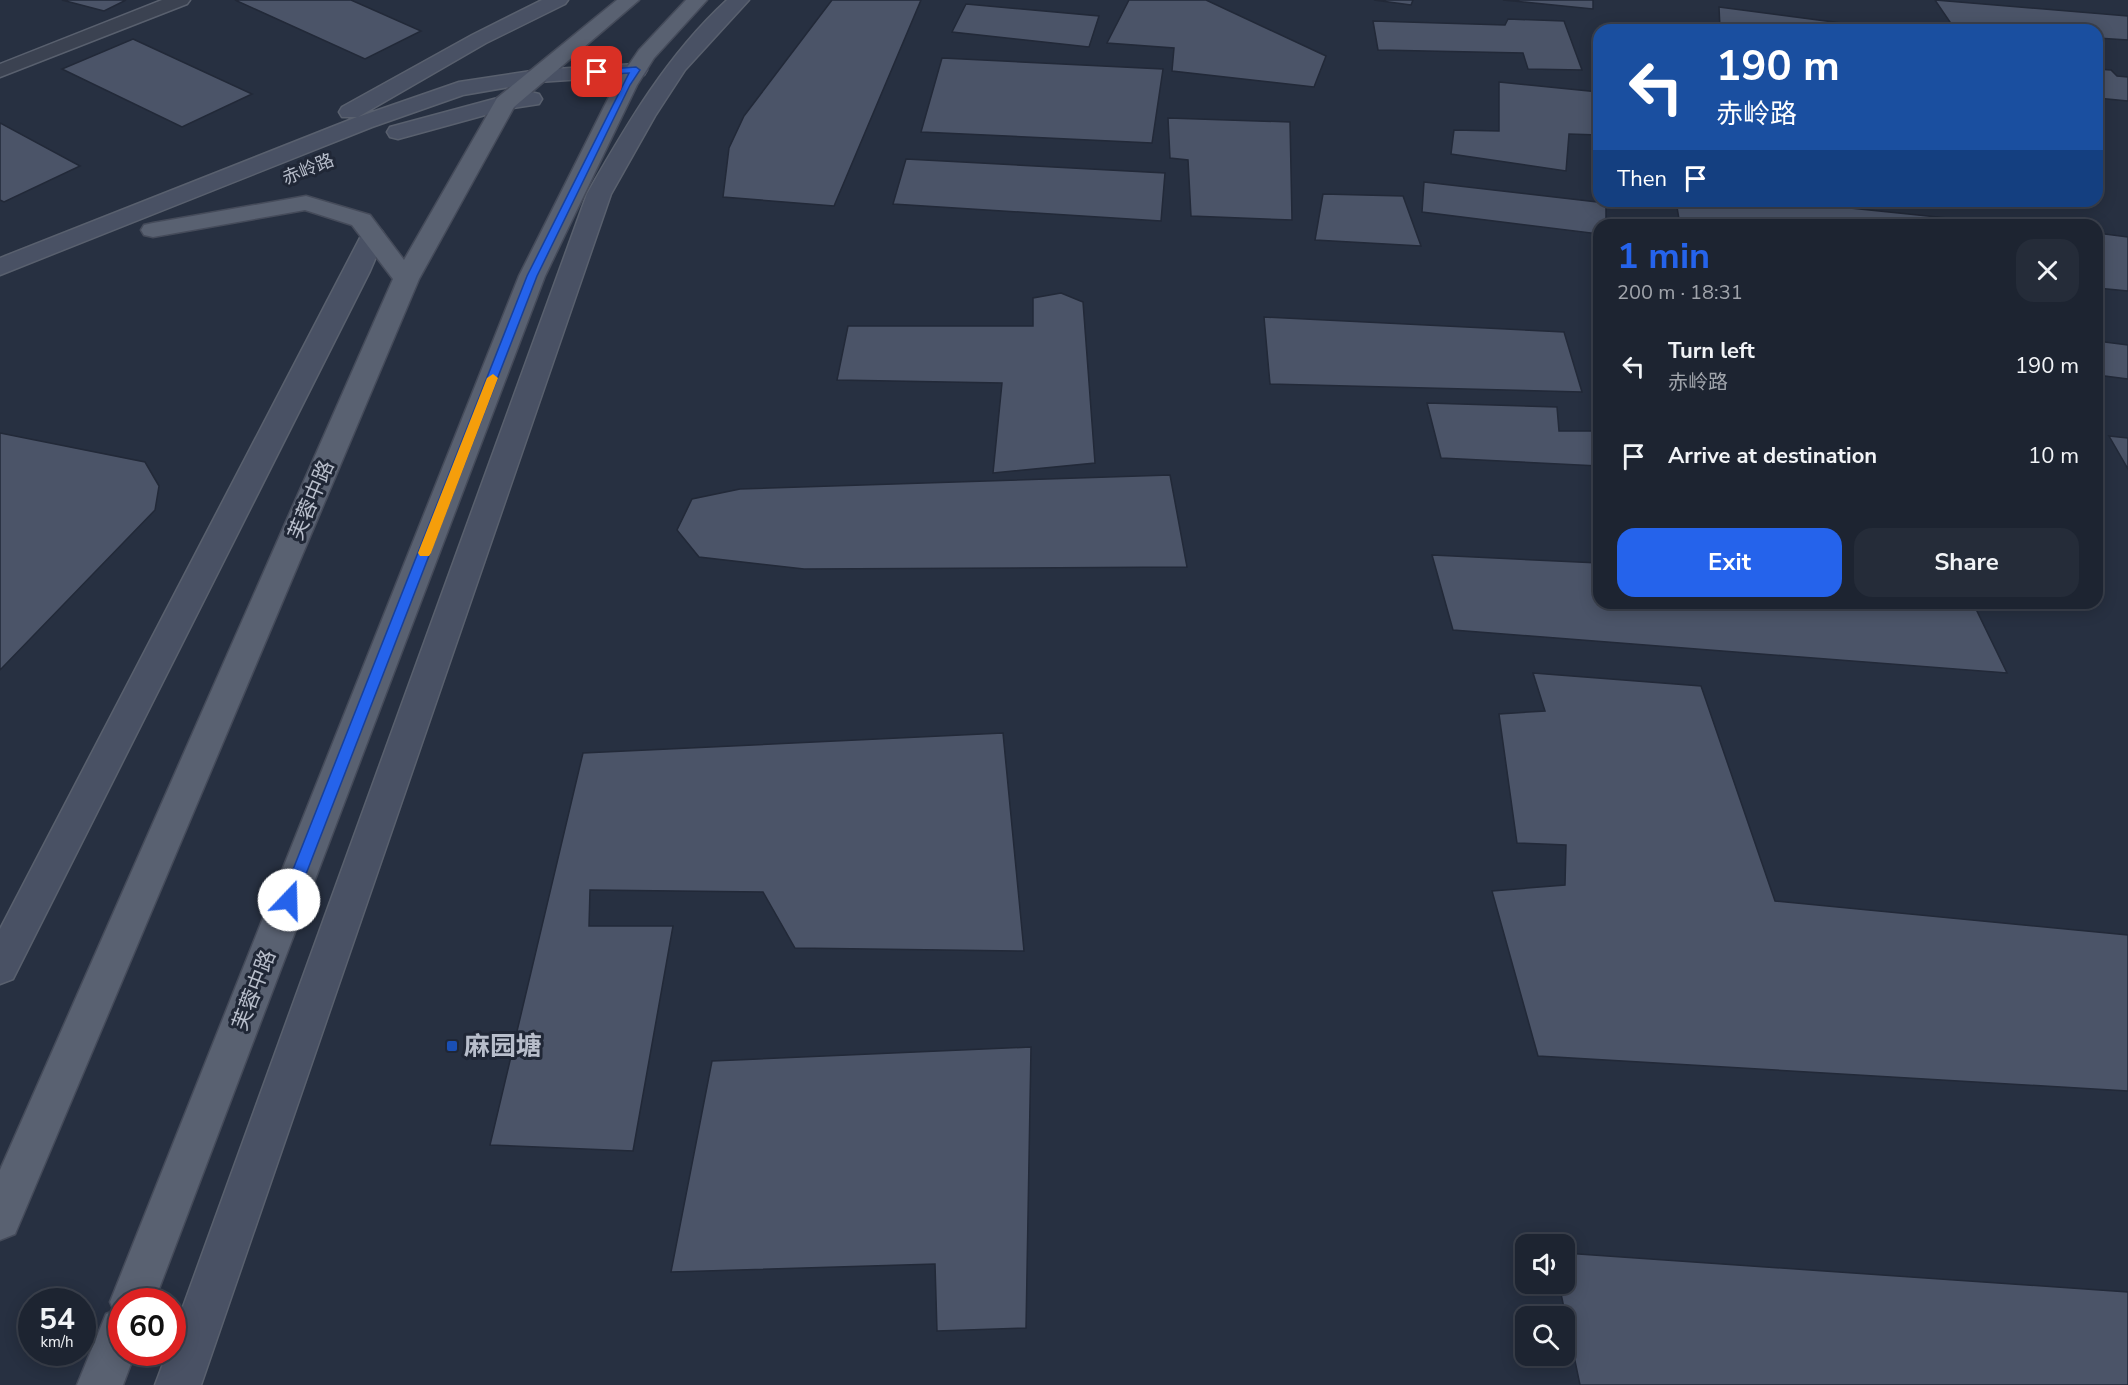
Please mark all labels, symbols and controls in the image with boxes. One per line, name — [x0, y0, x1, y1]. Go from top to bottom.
text: 190 m — [1716, 38, 1840, 95]
pin — [571, 46, 622, 97]
icon: left — [1617, 48, 1695, 126]
icon: arrive — [580, 55, 613, 88]
text: 赤岭路 — [1716, 96, 1797, 133]
street label: 赤岭路 — [278, 148, 338, 190]
icon: arrive — [1679, 162, 1712, 195]
text: Then — [1617, 164, 1667, 194]
text: 1 min — [1617, 232, 1710, 281]
button: close — [2016, 239, 2079, 302]
text: 200 m · 18:31 — [1617, 279, 1743, 306]
text: Turn left — [1668, 336, 1755, 366]
icon: left — [1617, 350, 1650, 383]
text: 190 m — [2015, 351, 2079, 381]
text: 赤岭路 — [1668, 369, 1728, 396]
icon: arrive — [1617, 440, 1650, 473]
text: Arrive at destination — [1668, 441, 1877, 471]
text: 10 m — [2028, 441, 2079, 471]
street label: 芙蓉中路 — [282, 456, 340, 544]
button: Exit — [1617, 528, 1842, 597]
button: Share — [1854, 528, 2079, 597]
position arrow — [257, 868, 321, 932]
street label: 芙蓉中路 — [226, 946, 282, 1034]
place label: 麻园塘 — [464, 1029, 542, 1064]
marker: 麻园塘 — [445, 1039, 459, 1053]
map controls — [1515, 1234, 1575, 1366]
button: sound — [1515, 1234, 1575, 1294]
speed limit sign: 60 — [108, 1288, 186, 1366]
text: 54 — [39, 1299, 75, 1340]
button: search — [1515, 1306, 1575, 1366]
text: km/h — [40, 1332, 74, 1352]

